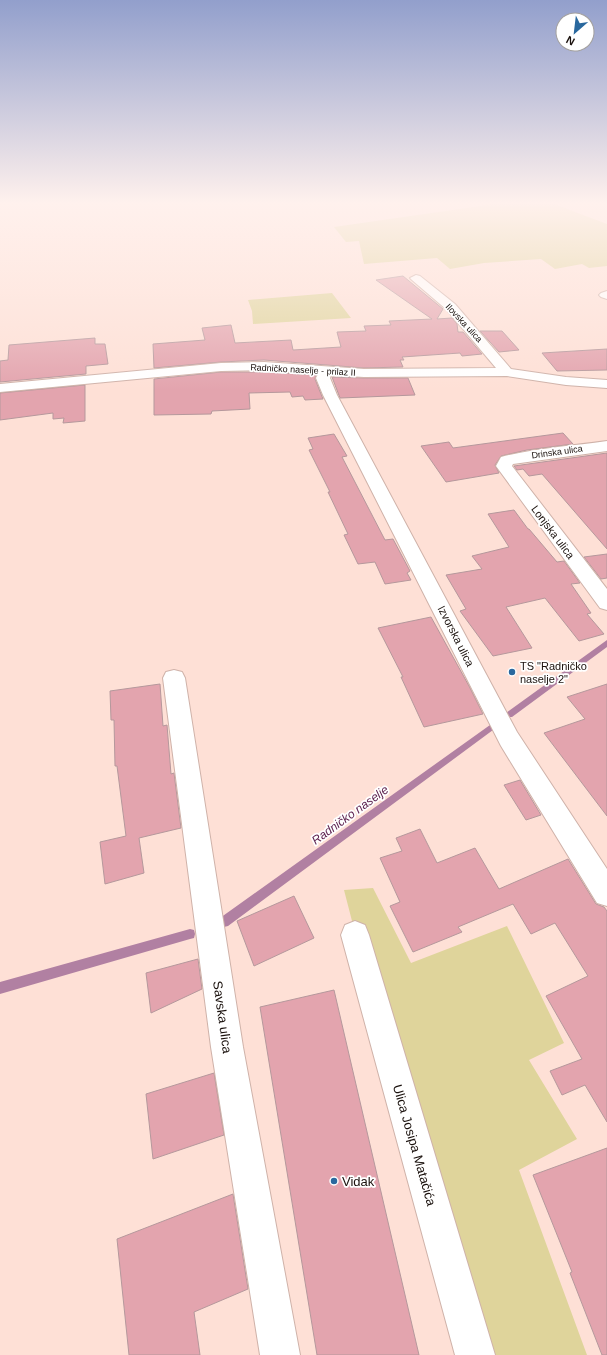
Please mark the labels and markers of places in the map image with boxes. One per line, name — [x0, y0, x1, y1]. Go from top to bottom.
place label: TS "Radničko naselje 2" — [520, 660, 587, 685]
marker: TS "Radničko naselje 2" — [507, 667, 517, 677]
place label: Vidak — [342, 1174, 375, 1189]
marker: Vidak — [329, 1176, 339, 1186]

